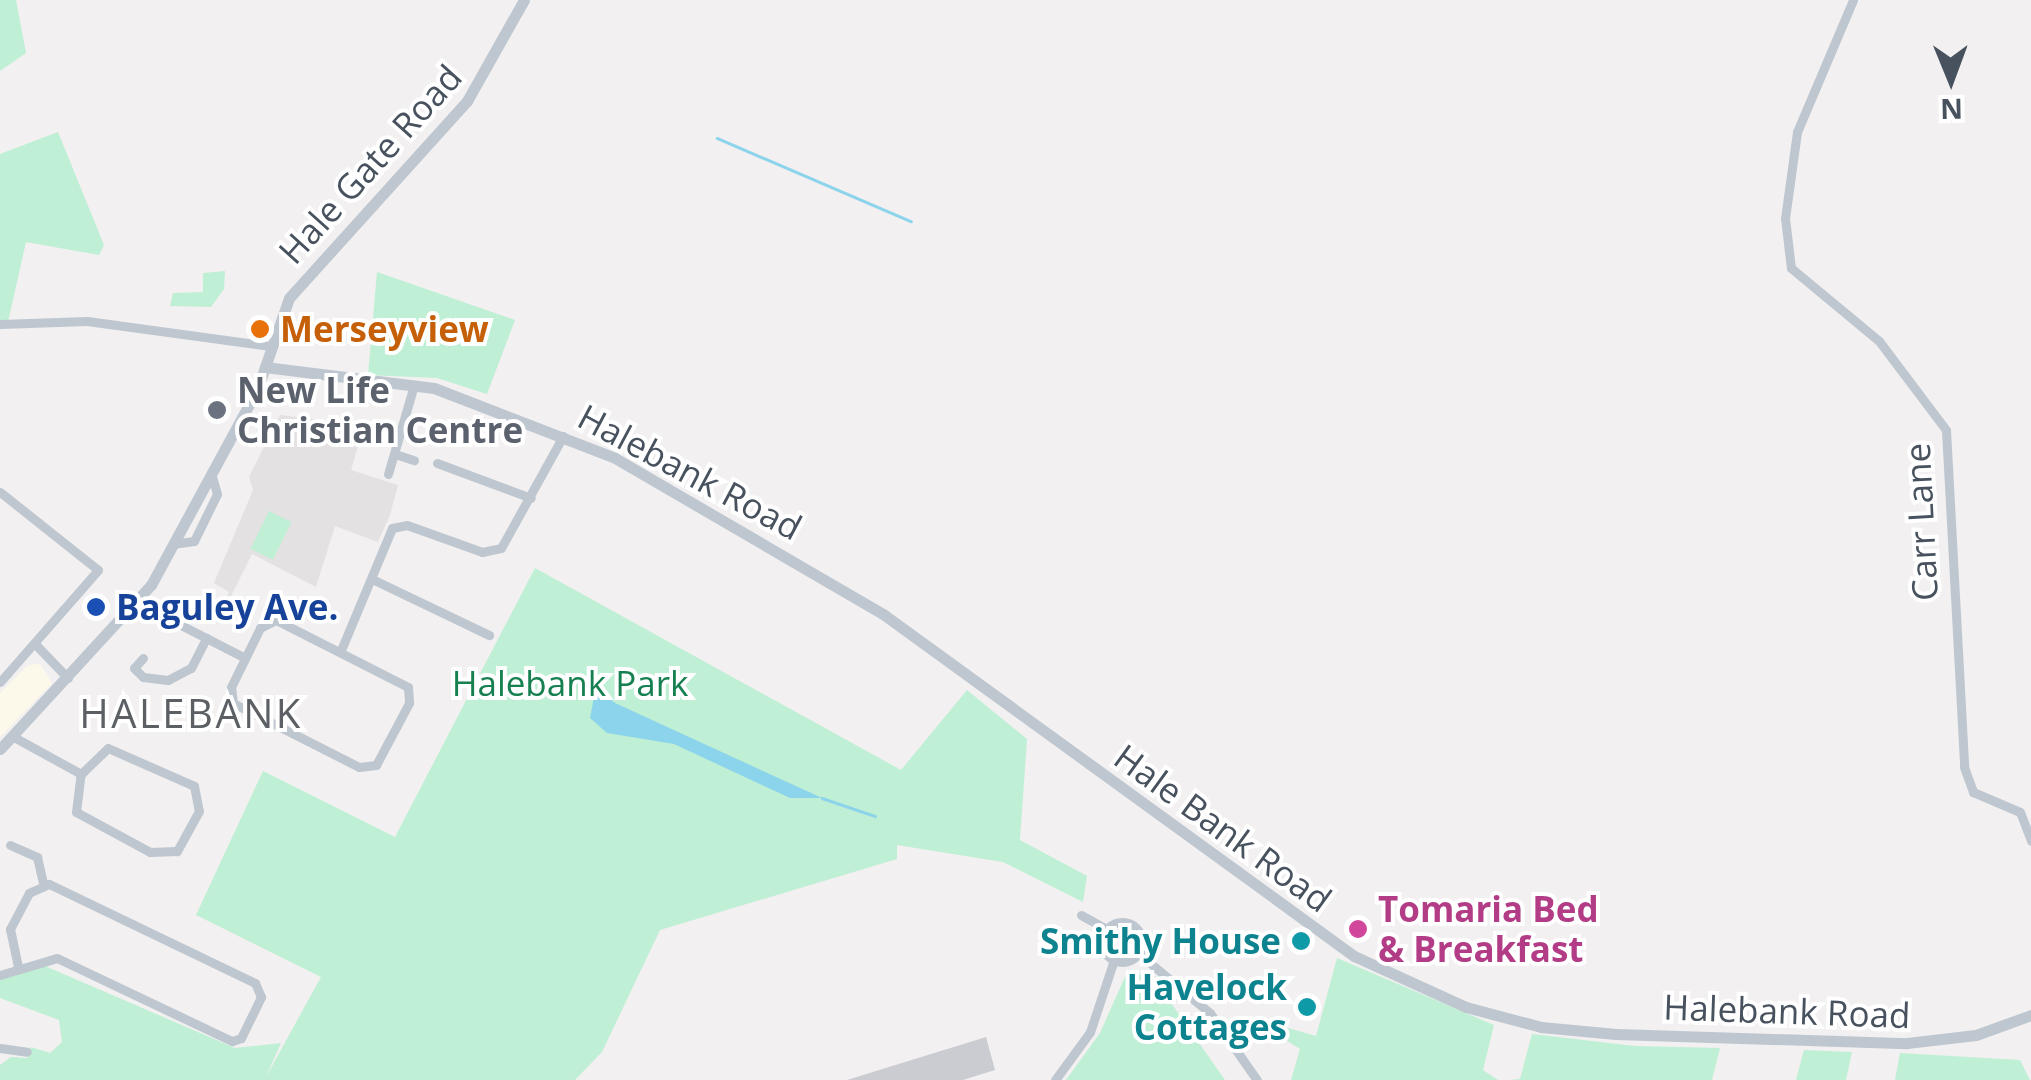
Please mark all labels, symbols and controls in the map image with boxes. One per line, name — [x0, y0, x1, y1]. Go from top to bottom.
north arrow — [1901, 30, 2001, 130]
street label: Hale Gate Road — [270, 56, 470, 272]
text: N — [1940, 91, 1963, 129]
place label: Merseyview — [280, 308, 489, 350]
marker: Merseyview — [249, 318, 271, 340]
place label: New Life Christian Centre — [237, 369, 523, 451]
street label: Halebank Road — [571, 395, 809, 549]
marker: New Life Christian Centre — [206, 399, 228, 421]
street label: Carr Lane — [1896, 442, 1946, 602]
place label: Baguley Ave. — [116, 586, 339, 628]
marker: Baguley Ave. — [85, 596, 107, 618]
park label: Halebank Park — [452, 662, 688, 704]
district label: HALEBANK — [79, 689, 303, 737]
street label: Hale Bank Road — [1107, 735, 1339, 921]
place label: Tomaria Bed & Breakfast — [1378, 888, 1599, 970]
marker: Tomaria Bed & Breakfast — [1347, 918, 1369, 940]
place label: Smithy House — [1040, 920, 1281, 962]
marker: Smithy House — [1290, 930, 1312, 952]
place label: Havelock Cottages — [1126, 966, 1287, 1048]
street label: Halebank Road — [1663, 986, 1911, 1036]
marker: Havelock Cottages — [1296, 996, 1318, 1018]

